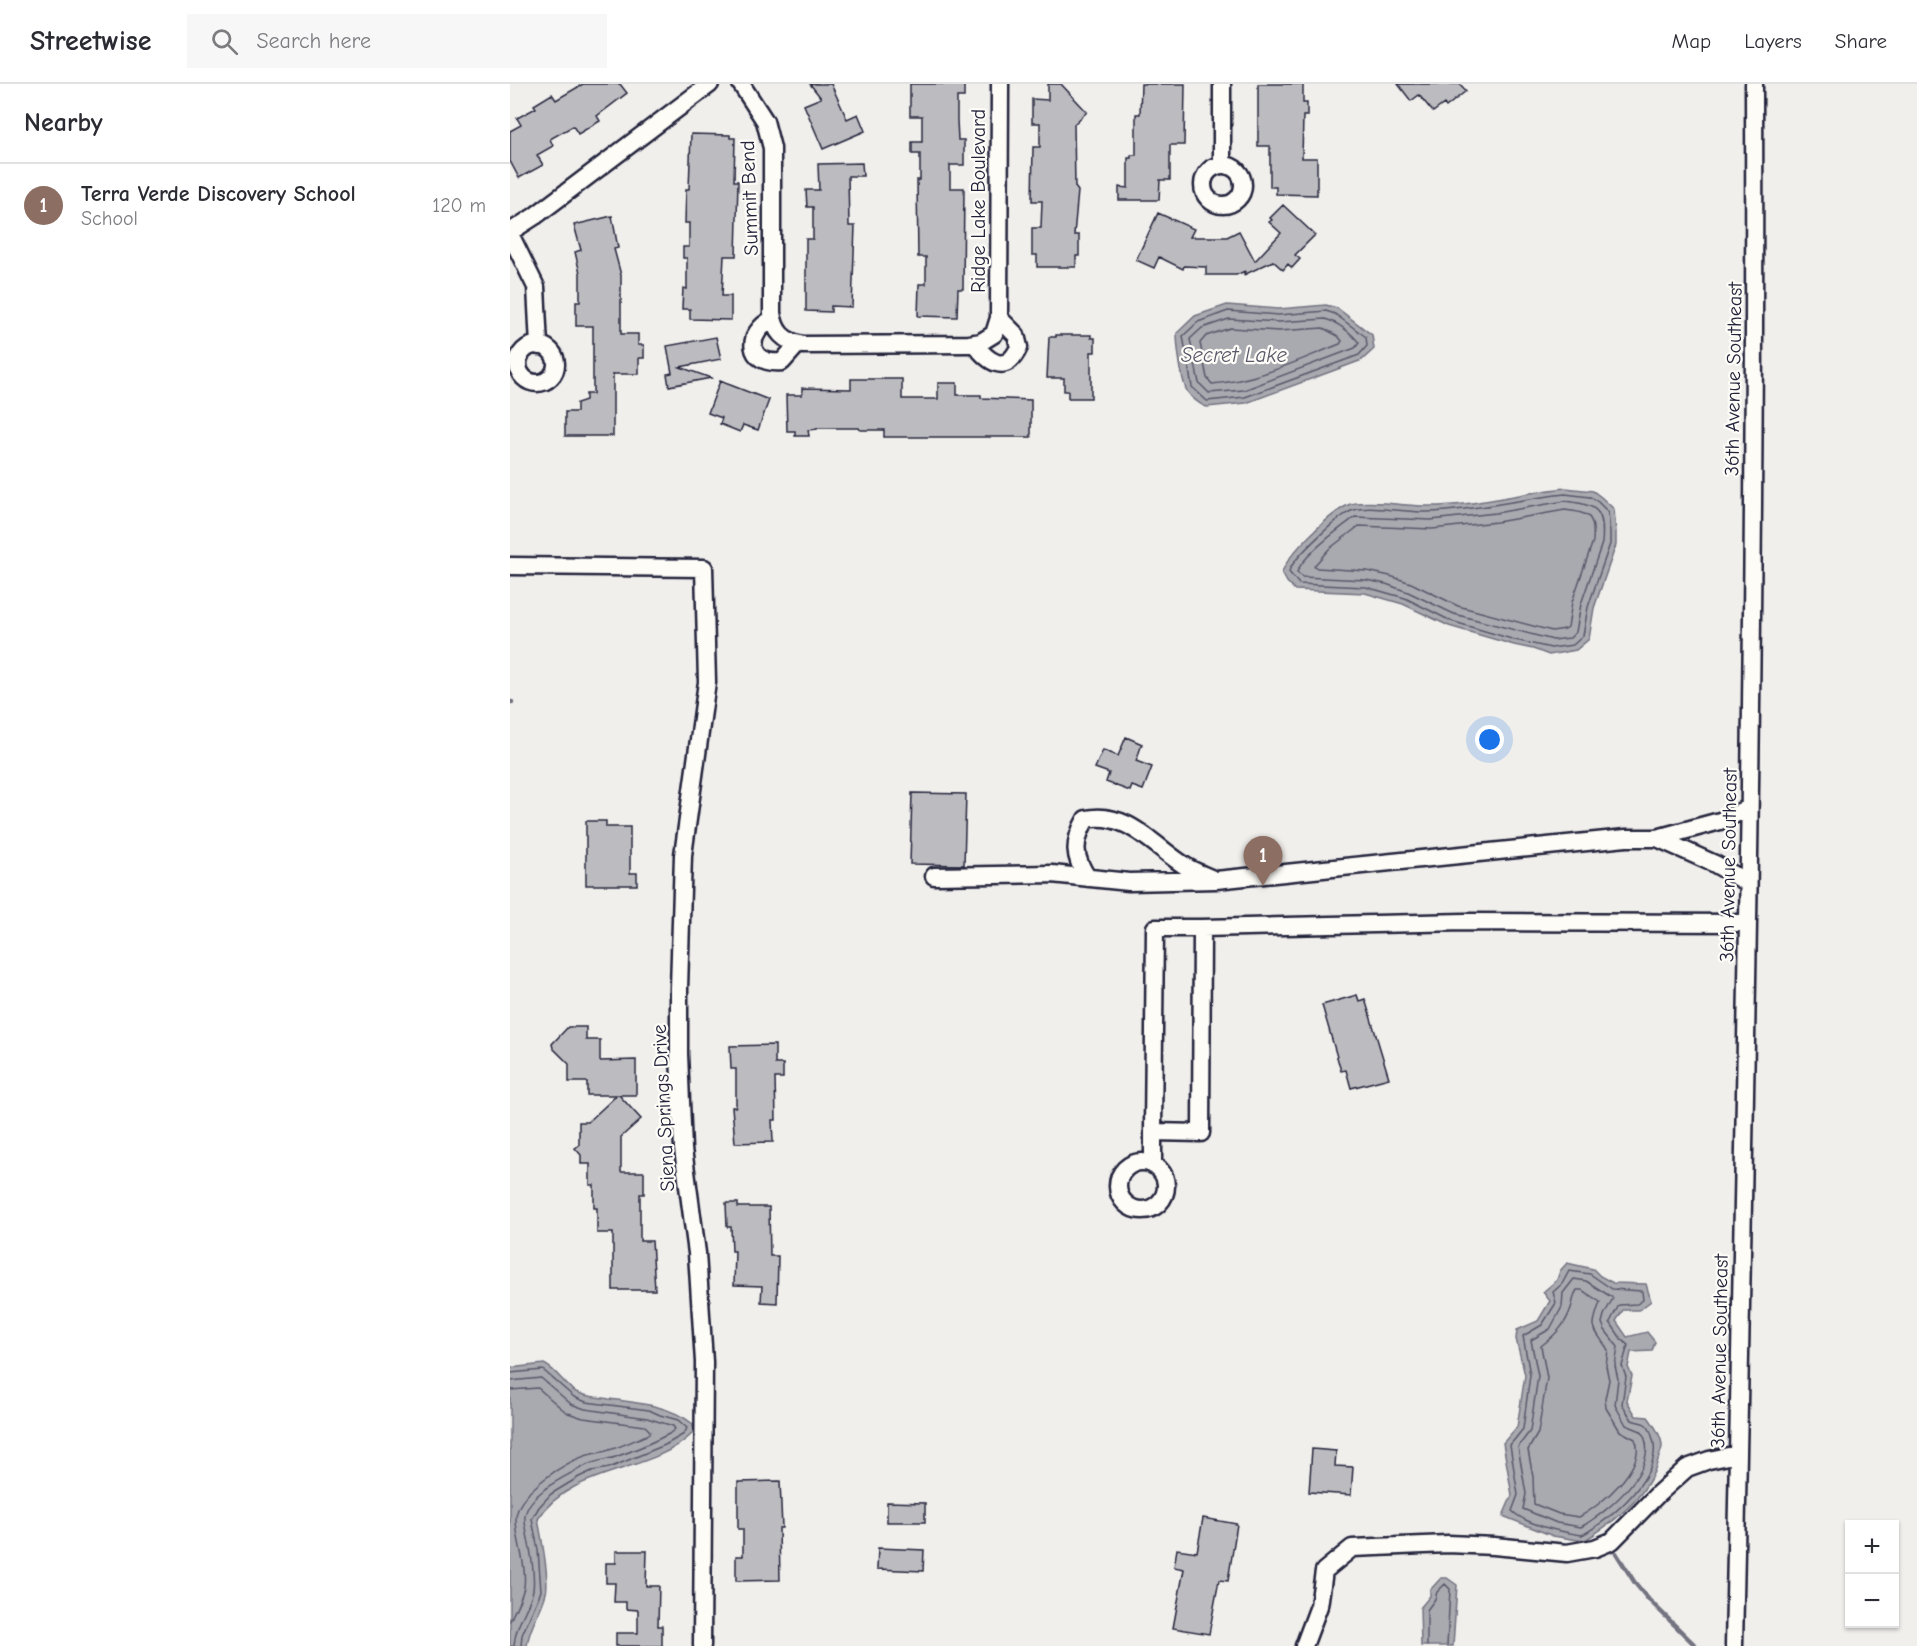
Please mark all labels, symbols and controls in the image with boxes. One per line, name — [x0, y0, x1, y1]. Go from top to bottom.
search box — [187, 14, 607, 68]
text: Streetwise — [30, 25, 151, 57]
icon: search — [208, 25, 241, 58]
text: Search here — [256, 28, 371, 54]
text: Map — [1672, 29, 1711, 53]
text: Layers — [1744, 29, 1802, 53]
text: Share — [1835, 29, 1887, 53]
text: Nearby — [24, 108, 103, 138]
street label: Ridge Lake Boulevard — [967, 109, 990, 293]
street label: Summit Bend — [736, 140, 763, 256]
text: Terra Verde Discovery School — [81, 181, 356, 207]
text: 1 — [40, 194, 47, 217]
text: 120 m — [432, 194, 486, 217]
text: School — [81, 207, 138, 230]
street label: 36th Avenue Southeast — [1720, 280, 1747, 476]
water label: Secret Lake — [1181, 343, 1287, 367]
your location — [1475, 725, 1504, 754]
street label: 36th Avenue Southeast — [1715, 766, 1742, 962]
pin: 1 — [1244, 836, 1282, 886]
street label: Siena Springs Drive — [648, 1024, 679, 1192]
street label: 36th Avenue Southeast — [1706, 1252, 1733, 1448]
map controls — [1845, 1520, 1899, 1628]
button: + — [1845, 1520, 1899, 1574]
button: − — [1845, 1574, 1899, 1628]

